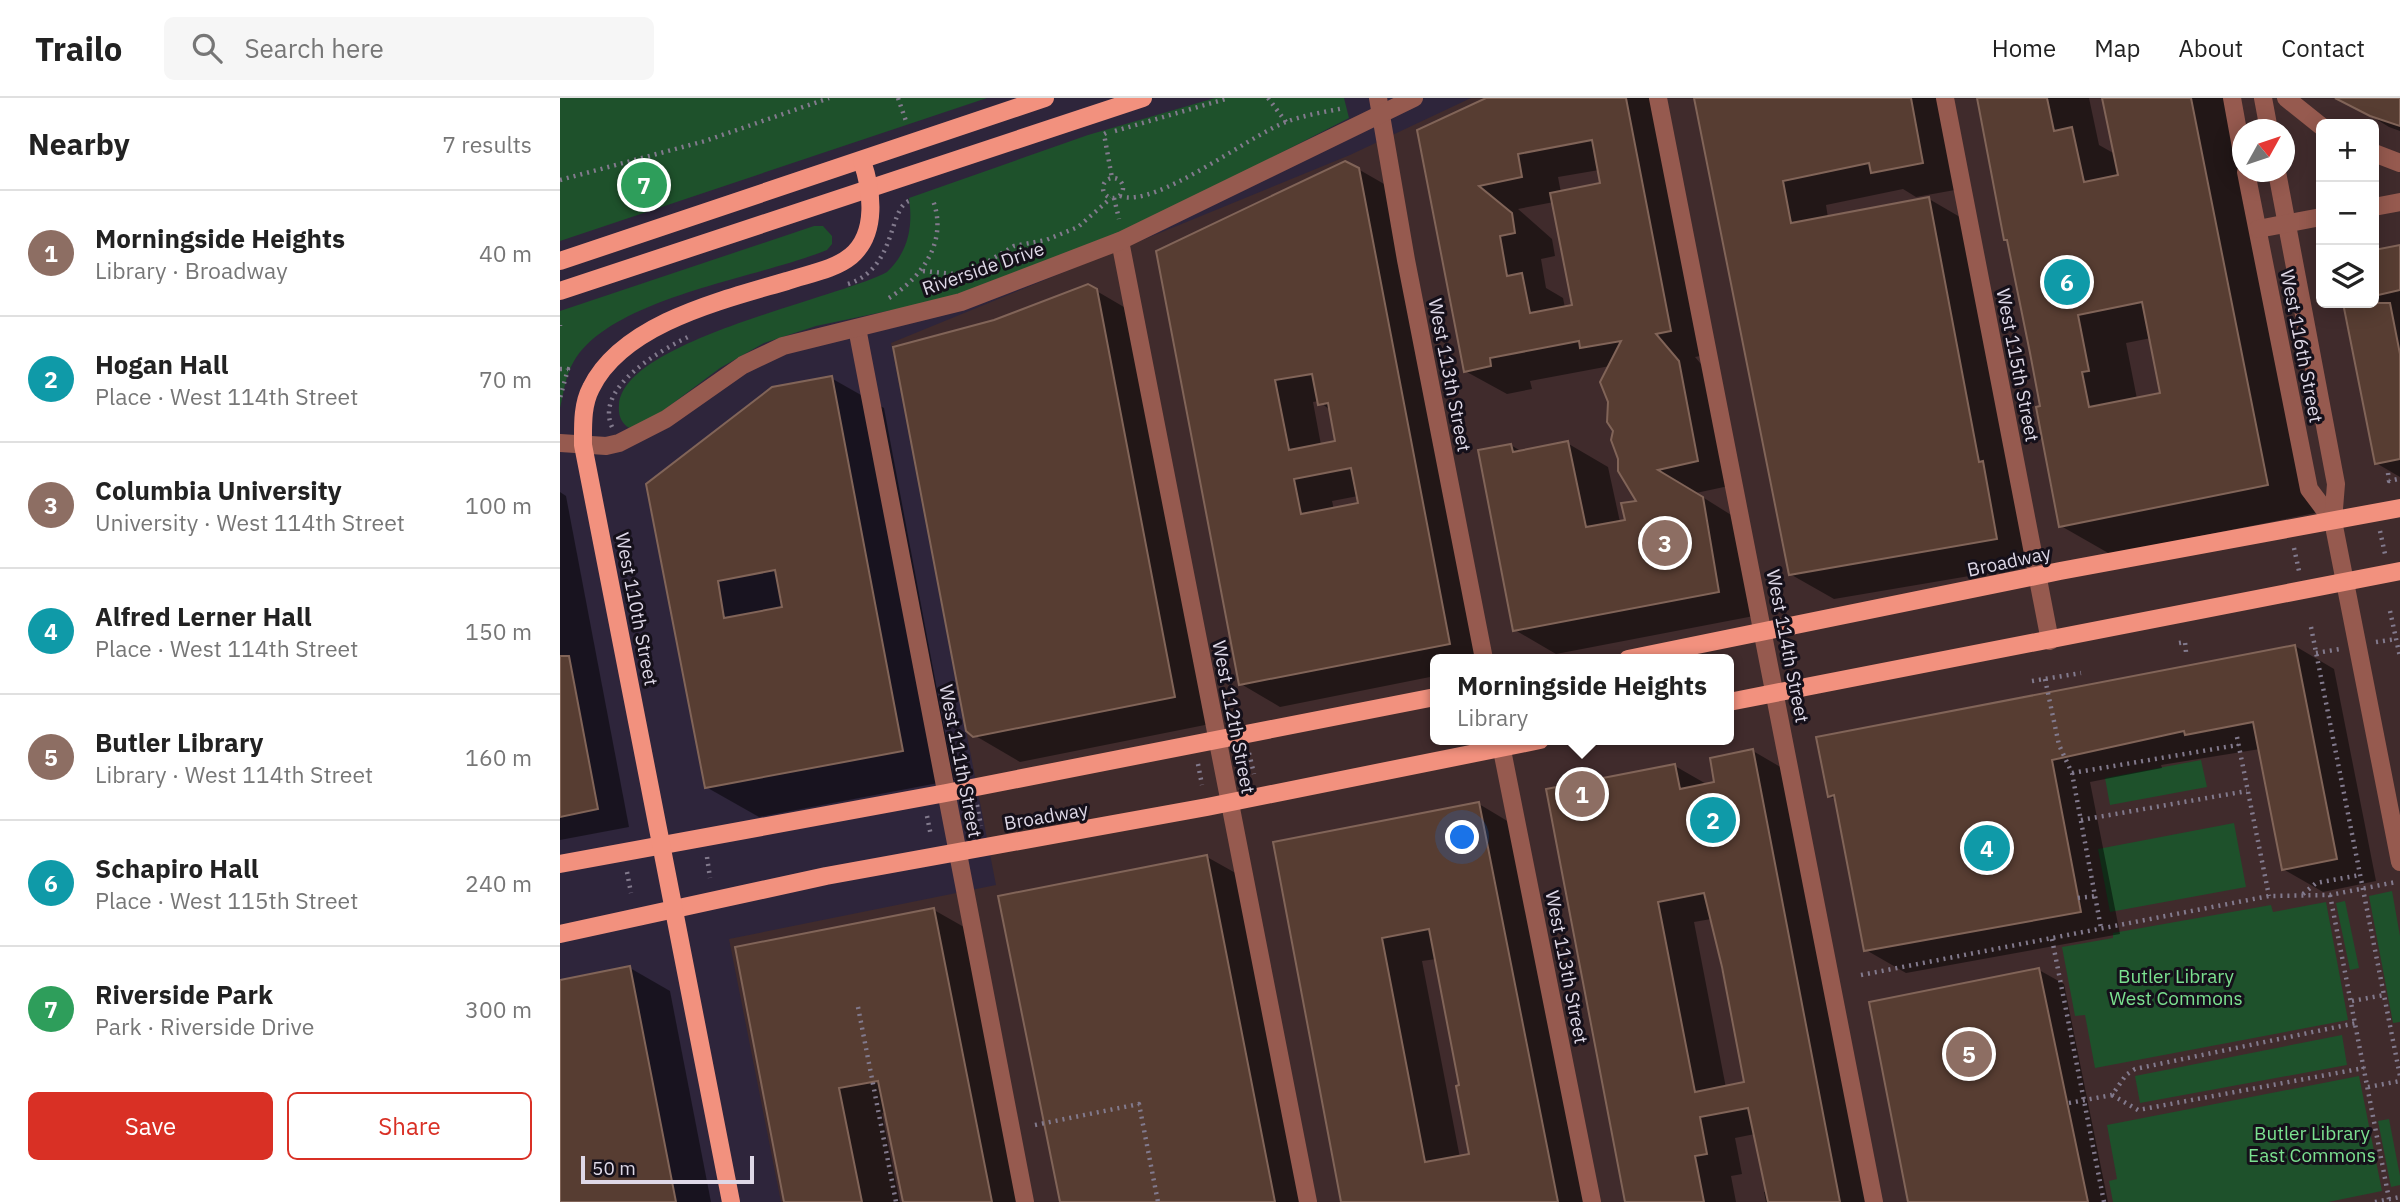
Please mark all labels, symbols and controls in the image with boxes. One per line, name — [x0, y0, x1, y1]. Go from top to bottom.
search box — [164, 17, 654, 80]
text: Trailo — [35, 27, 122, 70]
icon: search — [188, 29, 226, 67]
text: Search here — [244, 31, 384, 65]
text: Home — [1992, 32, 2056, 64]
text: Map — [2094, 32, 2140, 64]
text: About — [2178, 32, 2243, 64]
text: Contact — [2281, 32, 2365, 64]
north arrow — [2232, 119, 2295, 182]
map controls — [2316, 119, 2379, 308]
button: + — [2316, 119, 2379, 182]
text: Nearby — [28, 124, 130, 163]
text: 7 results — [442, 129, 532, 159]
pin: 7 — [621, 159, 667, 211]
button: − — [2316, 182, 2379, 245]
text: Morningside Heights — [95, 221, 345, 255]
street label: Riverside Drive — [919, 236, 1047, 300]
text: 1 — [44, 238, 58, 268]
text: 40 m — [479, 238, 532, 268]
button: layers — [2316, 245, 2379, 308]
text: Library · Broadway — [95, 255, 288, 285]
pin: 6 — [2044, 256, 2090, 308]
street label: West 116th Street — [2275, 267, 2329, 425]
street label: West 115th Street — [1991, 286, 2045, 444]
street label: West 113th Street — [1423, 296, 1477, 454]
text: Hogan Hall — [95, 347, 228, 381]
text: 2 — [44, 364, 58, 394]
text: 70 m — [479, 364, 532, 394]
text: Place · West 114th Street — [95, 381, 358, 411]
text: Columbia University — [95, 473, 342, 507]
text: 3 — [44, 490, 58, 520]
text: 100 m — [465, 490, 532, 520]
text: University · West 114th Street — [95, 507, 405, 537]
pin: 3 — [1642, 517, 1688, 569]
street label: West 110th Street — [610, 530, 664, 688]
street label: Broadway — [1965, 540, 2054, 582]
street label: West 114th Street — [1761, 567, 1815, 725]
text: Alfred Lerner Hall — [95, 599, 312, 633]
text: 4 — [44, 616, 58, 646]
text: 150 m — [465, 616, 532, 646]
text: Place · West 114th Street — [95, 633, 358, 663]
street label: West 112th Street — [1207, 638, 1261, 796]
popup — [1430, 654, 1734, 745]
text: Morningside Heights — [1457, 668, 1707, 702]
street label: West 111th Street — [934, 682, 988, 840]
text: Library — [1457, 702, 1528, 732]
text: Butler Library — [95, 725, 263, 759]
text: 5 — [44, 742, 58, 772]
text: 160 m — [465, 742, 532, 772]
text: Library · West 114th Street — [95, 759, 373, 789]
pin: 1 — [1559, 768, 1605, 820]
pin: 2 — [1690, 794, 1736, 846]
street label: Broadway — [1002, 797, 1090, 835]
your location — [1445, 820, 1479, 854]
pin: 4 — [1964, 822, 2010, 874]
text: Schapiro Hall — [95, 851, 259, 885]
text: 6 — [44, 868, 58, 898]
text: 240 m — [465, 868, 532, 898]
text: Place · West 115th Street — [95, 885, 358, 915]
street label: West 113th Street — [1540, 888, 1594, 1046]
park label: Butler Library West Commons — [2109, 964, 2243, 1010]
text: Riverside Park — [95, 977, 273, 1011]
text: 7 — [44, 994, 58, 1024]
text: 300 m — [465, 994, 532, 1024]
text: Park · Riverside Drive — [95, 1011, 314, 1041]
pin: 5 — [1946, 1028, 1992, 1080]
button: Save — [28, 1092, 273, 1160]
button: Share — [287, 1092, 532, 1160]
park label: Butler Library East Commons — [2248, 1121, 2376, 1167]
scale bar — [581, 1153, 754, 1185]
text: 50 m — [592, 1156, 636, 1180]

